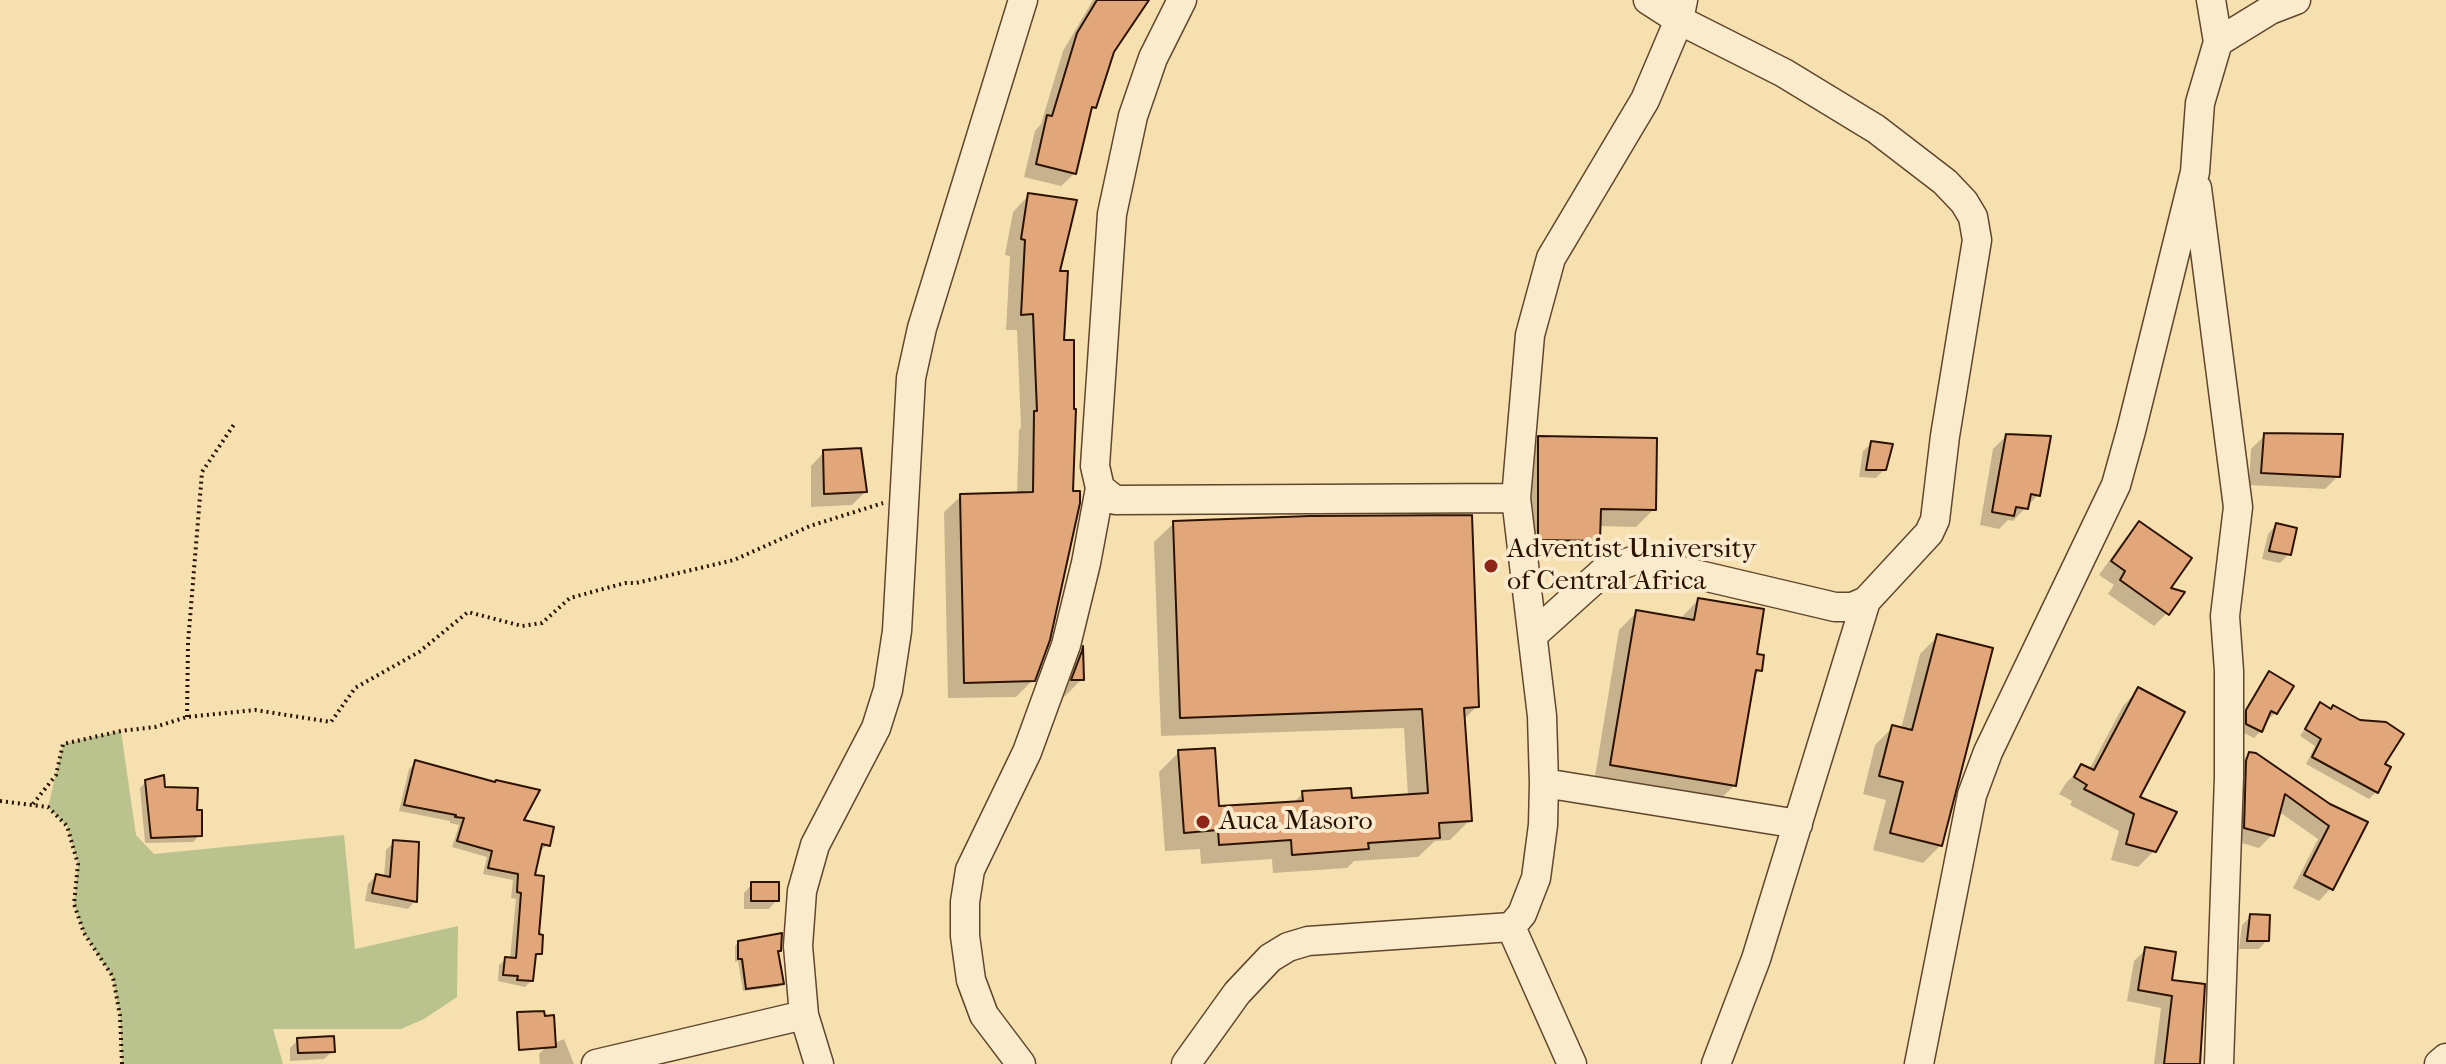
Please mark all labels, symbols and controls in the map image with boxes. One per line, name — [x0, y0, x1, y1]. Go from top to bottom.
place label: Adventist University of Central Africa — [1507, 533, 1757, 599]
marker: Adventist University of Central Africa — [1482, 557, 1500, 575]
place label: Auca Masoro — [1219, 805, 1373, 839]
marker: Auca Masoro — [1194, 813, 1212, 831]

